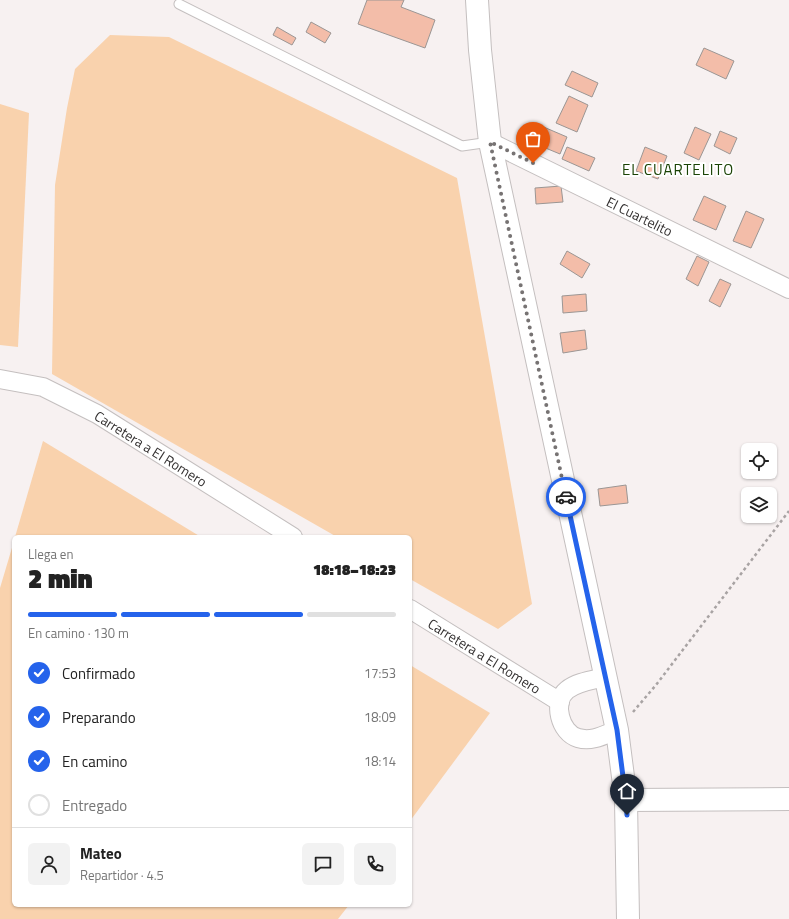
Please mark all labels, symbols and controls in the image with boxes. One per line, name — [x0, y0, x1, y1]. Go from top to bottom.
pin — [516, 122, 550, 163]
icon: bag — [522, 128, 544, 150]
district label: EL CUARTELITO — [622, 158, 734, 181]
street label: El Cuartelito — [603, 190, 677, 241]
street label: Carretera a El Romero — [91, 405, 211, 491]
map controls — [741, 443, 777, 523]
button: locate — [741, 443, 777, 479]
courier — [546, 477, 586, 517]
icon: car — [555, 486, 577, 508]
button: layers — [741, 487, 777, 523]
text: Llega en — [28, 544, 73, 564]
text: 18:18–18:23 — [313, 558, 396, 581]
text: 2 min — [28, 559, 93, 598]
street label: Carretera a El Romero — [424, 612, 545, 698]
text: En camino · 130 m — [28, 623, 129, 643]
icon: check — [28, 662, 50, 684]
text: Confirmado — [62, 662, 135, 685]
text: 17:53 — [364, 663, 396, 683]
icon: check — [28, 706, 50, 728]
text: Preparando — [62, 706, 136, 729]
text: 18:09 — [364, 707, 396, 727]
icon: check — [28, 750, 50, 772]
text: En camino — [62, 750, 128, 773]
text: 18:14 — [364, 751, 396, 771]
pin — [610, 774, 644, 815]
icon: home — [616, 780, 638, 802]
text: Entregado — [62, 794, 127, 817]
text: Mateo — [80, 842, 122, 865]
button: person — [28, 843, 70, 885]
button: chat — [302, 843, 344, 885]
button: phone — [354, 843, 396, 885]
text: Repartidor · 4.5 — [80, 865, 164, 885]

